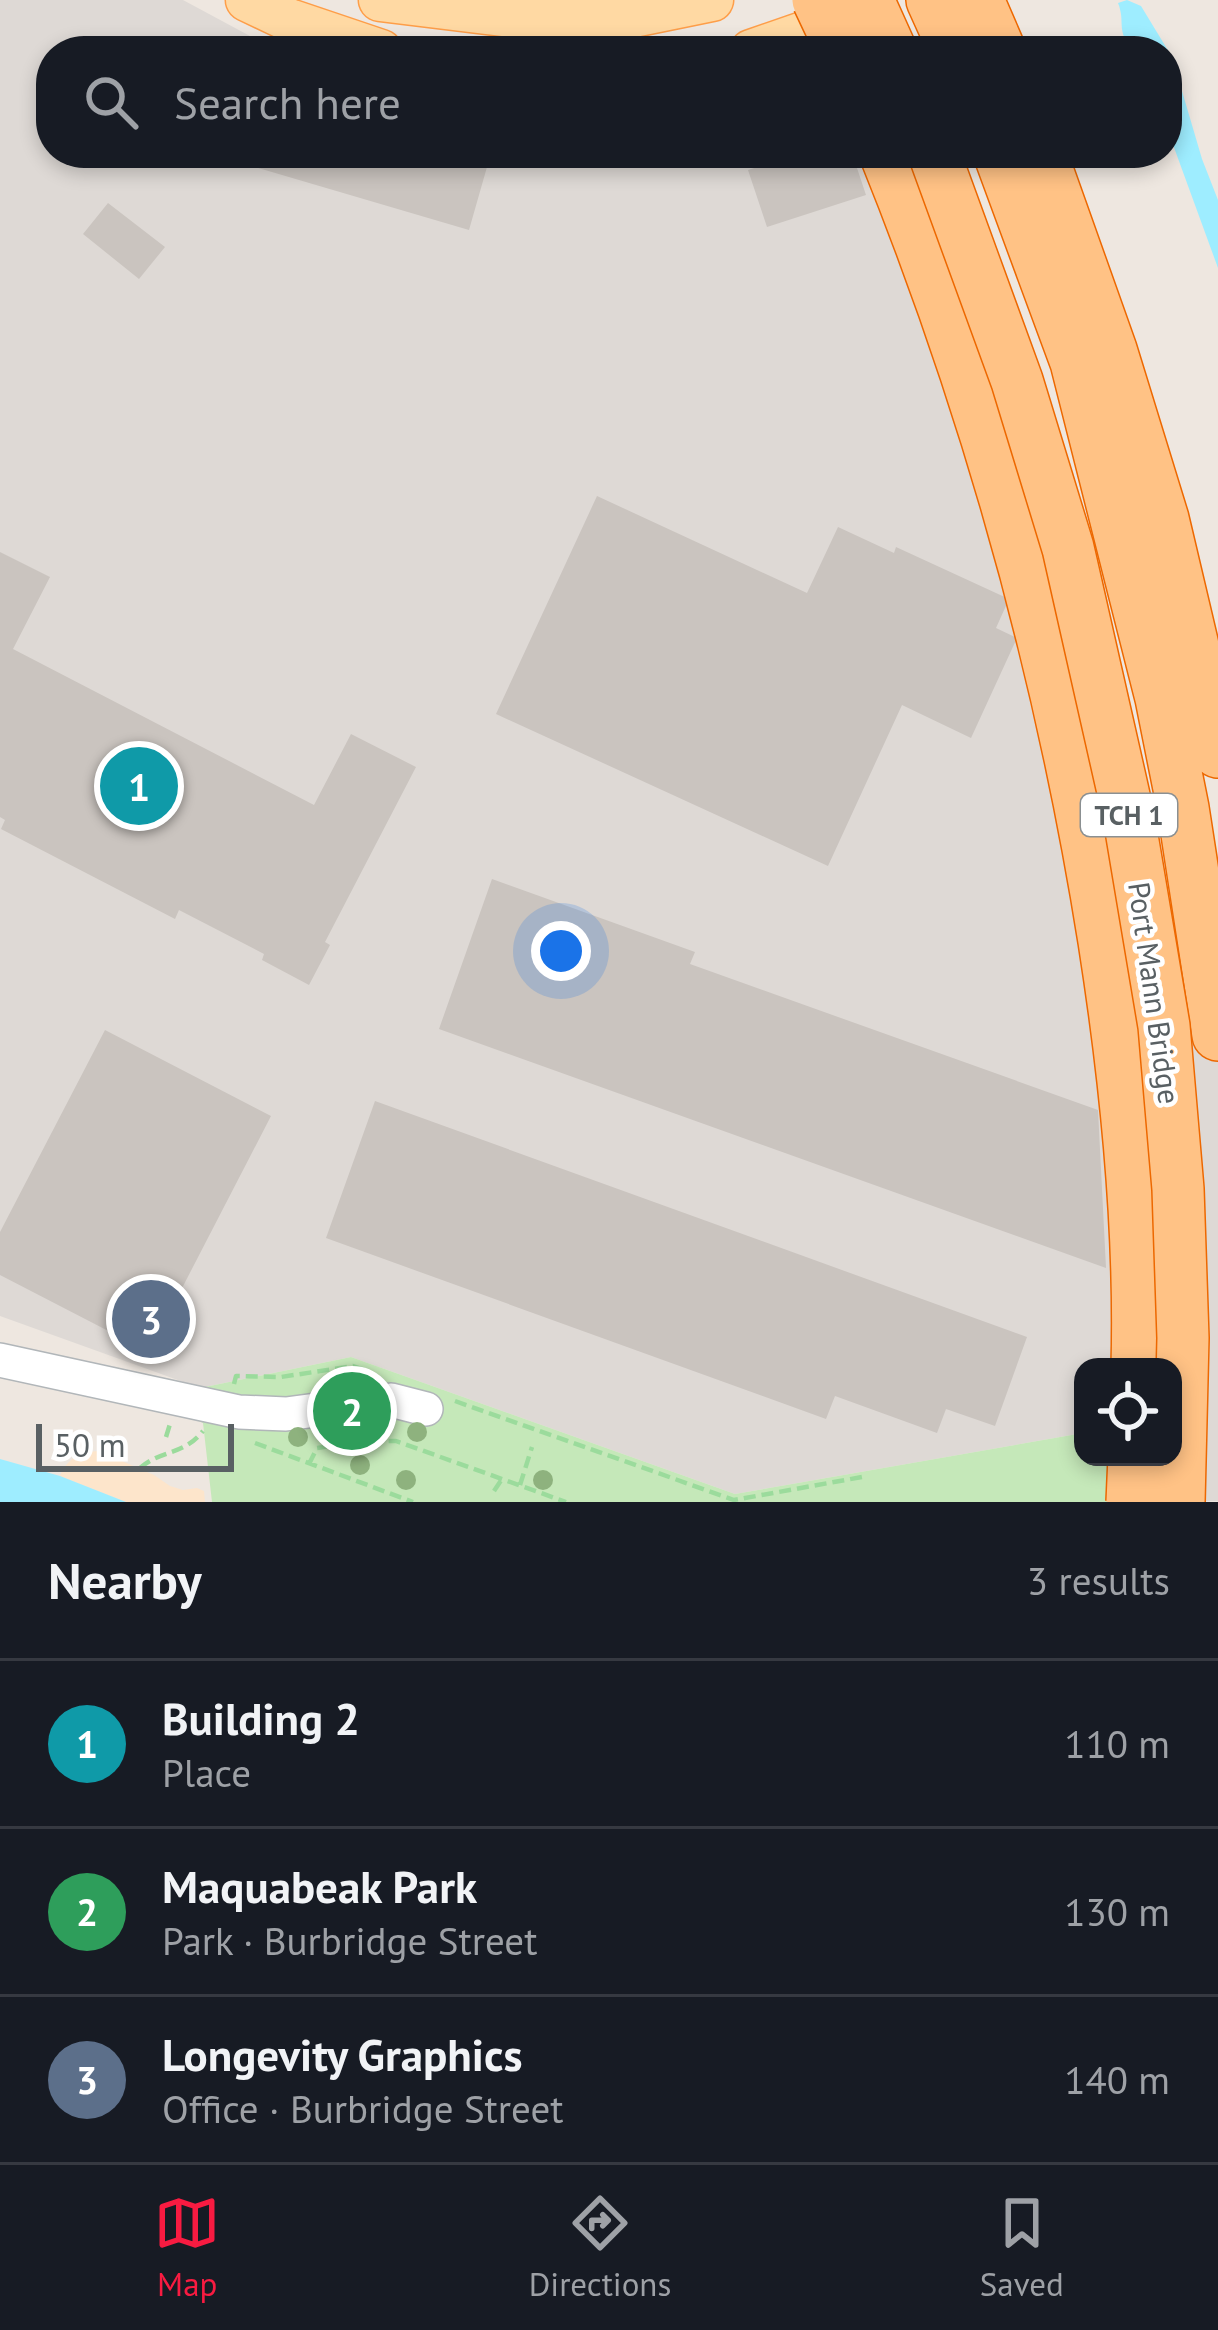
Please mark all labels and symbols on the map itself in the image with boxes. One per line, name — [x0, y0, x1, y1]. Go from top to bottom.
pin: 1 — [100, 741, 178, 831]
road number: TCH 1 — [1081, 794, 1177, 836]
street label: Port Mann Bridge — [1120, 879, 1190, 1107]
your location — [531, 921, 591, 981]
pin: 3 — [112, 1274, 190, 1364]
pin: 2 — [313, 1366, 391, 1456]
scale bar — [36, 1418, 234, 1471]

